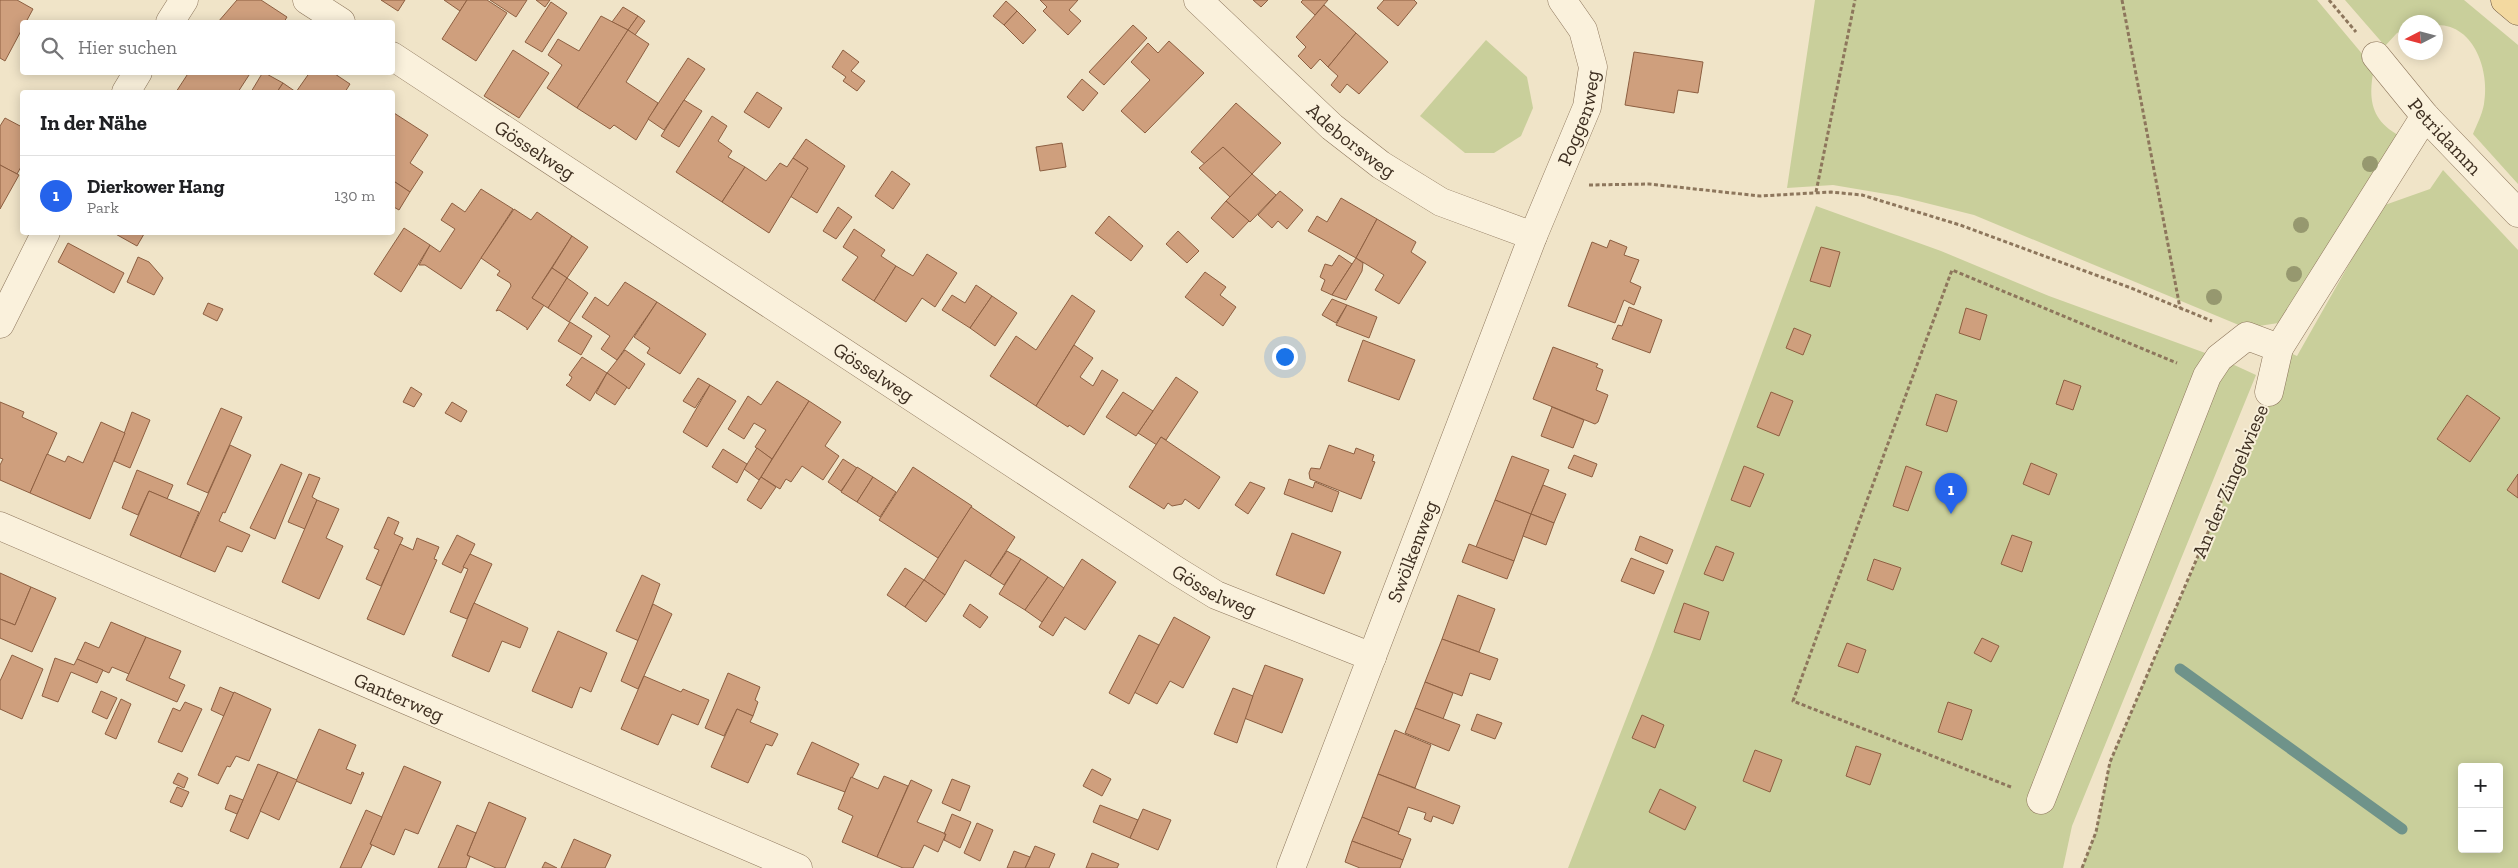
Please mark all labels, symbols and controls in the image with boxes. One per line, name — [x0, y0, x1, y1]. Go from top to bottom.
north arrow — [2398, 15, 2443, 60]
search box — [20, 20, 395, 75]
icon: search — [38, 34, 66, 62]
text: Hier suchen — [78, 36, 177, 59]
street label: Poggenweg — [1552, 69, 1604, 169]
street label: Petridamm — [2403, 93, 2488, 180]
street label: Adeborsweg — [1302, 98, 1400, 183]
text: In der Nähe — [40, 110, 147, 135]
street label: Gösselweg — [490, 115, 580, 185]
text: Dierkower Hang — [87, 175, 224, 198]
text: 1 — [53, 186, 59, 205]
text: 130 m — [334, 186, 375, 205]
text: Park — [87, 198, 119, 217]
street label: Gösselweg — [829, 337, 919, 407]
your location — [1272, 344, 1298, 370]
street label: An der Zingelwiese — [2187, 401, 2273, 561]
pin: 1 — [1935, 473, 1967, 514]
street label: Swölkenweg — [1382, 497, 1443, 606]
street label: Gösselweg — [1168, 559, 1260, 622]
street label: Ganterweg — [350, 667, 448, 727]
map controls — [2458, 763, 2503, 853]
button: + — [2458, 763, 2503, 808]
button: − — [2458, 808, 2503, 853]

